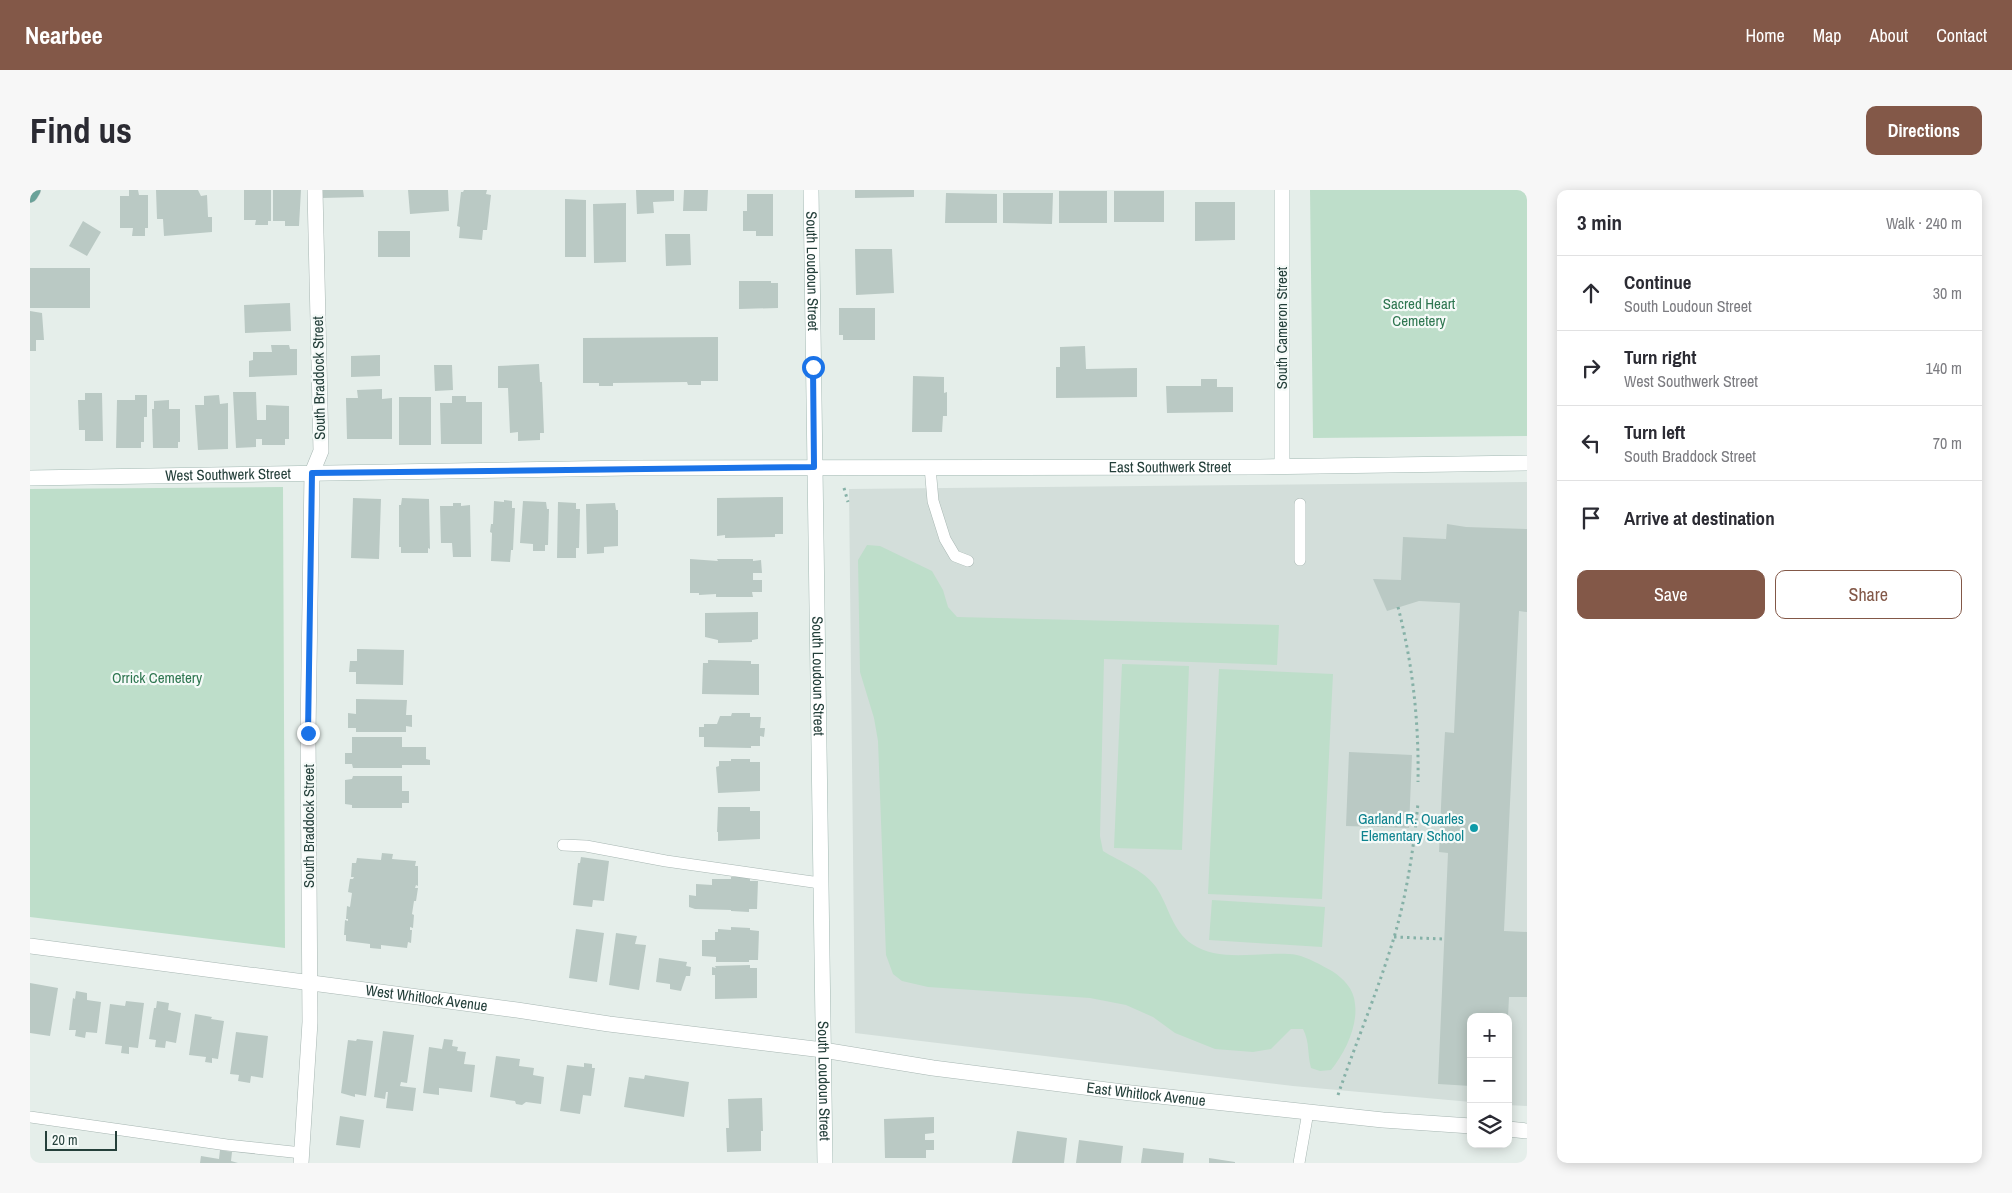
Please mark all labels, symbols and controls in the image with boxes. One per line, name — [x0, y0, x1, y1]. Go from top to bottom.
text: Nearbee — [25, 19, 103, 51]
text: Home — [1745, 23, 1785, 48]
text: Map — [1813, 23, 1842, 48]
text: About — [1870, 23, 1908, 48]
text: Contact — [1936, 23, 1987, 48]
button: Directions — [1866, 106, 1982, 155]
text: Find us — [30, 107, 132, 154]
text: 3 min — [1577, 208, 1622, 237]
street label: South Loudoun Street — [801, 211, 824, 332]
text: Walk · 240 m — [1886, 212, 1962, 234]
street label: South Cameron Street — [1271, 266, 1292, 389]
text: Continue — [1624, 269, 1692, 295]
icon: ahead — [1577, 279, 1605, 307]
text: 30 m — [1933, 282, 1962, 304]
park label: Sacred Heart Cemetery — [1383, 293, 1456, 331]
text: South Loudoun Street — [1624, 295, 1752, 317]
street label: South Braddock Street — [307, 315, 330, 440]
text: Turn right — [1624, 344, 1696, 370]
icon: right — [1577, 354, 1605, 382]
route start — [802, 356, 825, 379]
text: 140 m — [1926, 357, 1962, 379]
text: West Southwerk Street — [1624, 370, 1758, 392]
text: Turn left — [1624, 419, 1685, 445]
icon: left — [1577, 429, 1605, 457]
text: 70 m — [1933, 432, 1962, 454]
text: South Braddock Street — [1624, 445, 1756, 467]
street label: East Southwerk Street — [1109, 456, 1232, 477]
street label: West Southwerk Street — [165, 463, 292, 486]
icon: arrive — [1577, 504, 1605, 532]
text: Arrive at destination — [1624, 505, 1775, 531]
button: Save — [1577, 570, 1765, 619]
button: Share — [1775, 570, 1962, 619]
street label: South Loudoun Street — [807, 616, 830, 737]
park label: Orrick Cemetery — [112, 667, 203, 688]
route end — [297, 722, 320, 745]
street label: South Braddock Street — [298, 764, 319, 888]
place label: Garland R. Quarles Elementary School — [1358, 808, 1464, 846]
marker: Garland R. Quarles Elementary School — [1468, 822, 1480, 834]
street label: West Whitlock Avenue — [364, 979, 489, 1016]
map controls — [1467, 1013, 1512, 1148]
button: + — [1467, 1013, 1512, 1058]
street label: South Loudoun Street — [813, 1021, 836, 1142]
button: − — [1467, 1058, 1512, 1103]
street label: East Whitlock Avenue — [1085, 1076, 1207, 1111]
button: layers — [1467, 1103, 1512, 1148]
scale bar — [45, 1128, 118, 1151]
text: 20 m — [52, 1131, 78, 1149]

